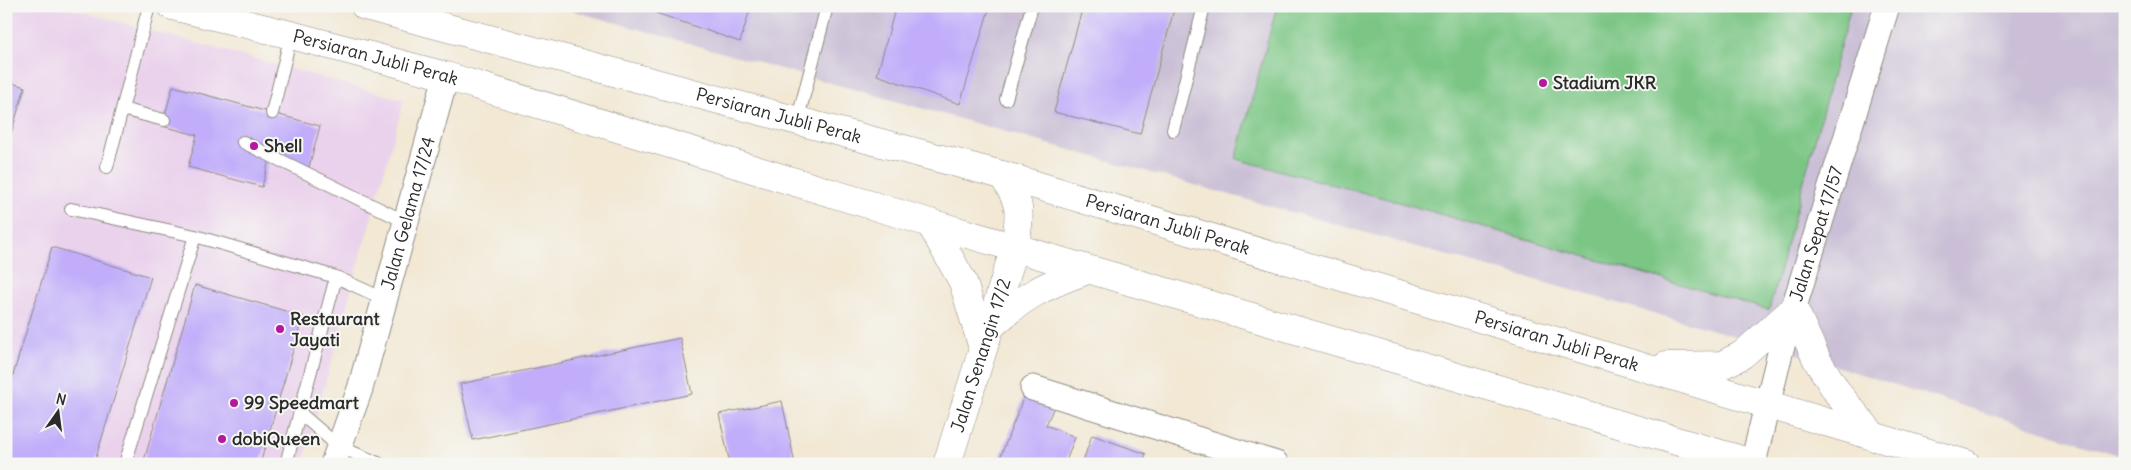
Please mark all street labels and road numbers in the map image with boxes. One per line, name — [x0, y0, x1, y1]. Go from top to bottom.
street label: Persiaran Jubli Perak — [290, 24, 461, 90]
street label: Persiaran Jubli Perak — [694, 82, 864, 148]
street label: Jalan Gelama 17/24 — [376, 134, 440, 292]
street label: Jalan Sepat 17/57 — [1784, 163, 1848, 304]
street label: Persiaran Jubli Perak — [1083, 189, 1253, 260]
street label: Jalan Senangin 17/2 — [946, 275, 1016, 435]
street label: Persiaran Jubli Perak — [1472, 305, 1642, 376]

